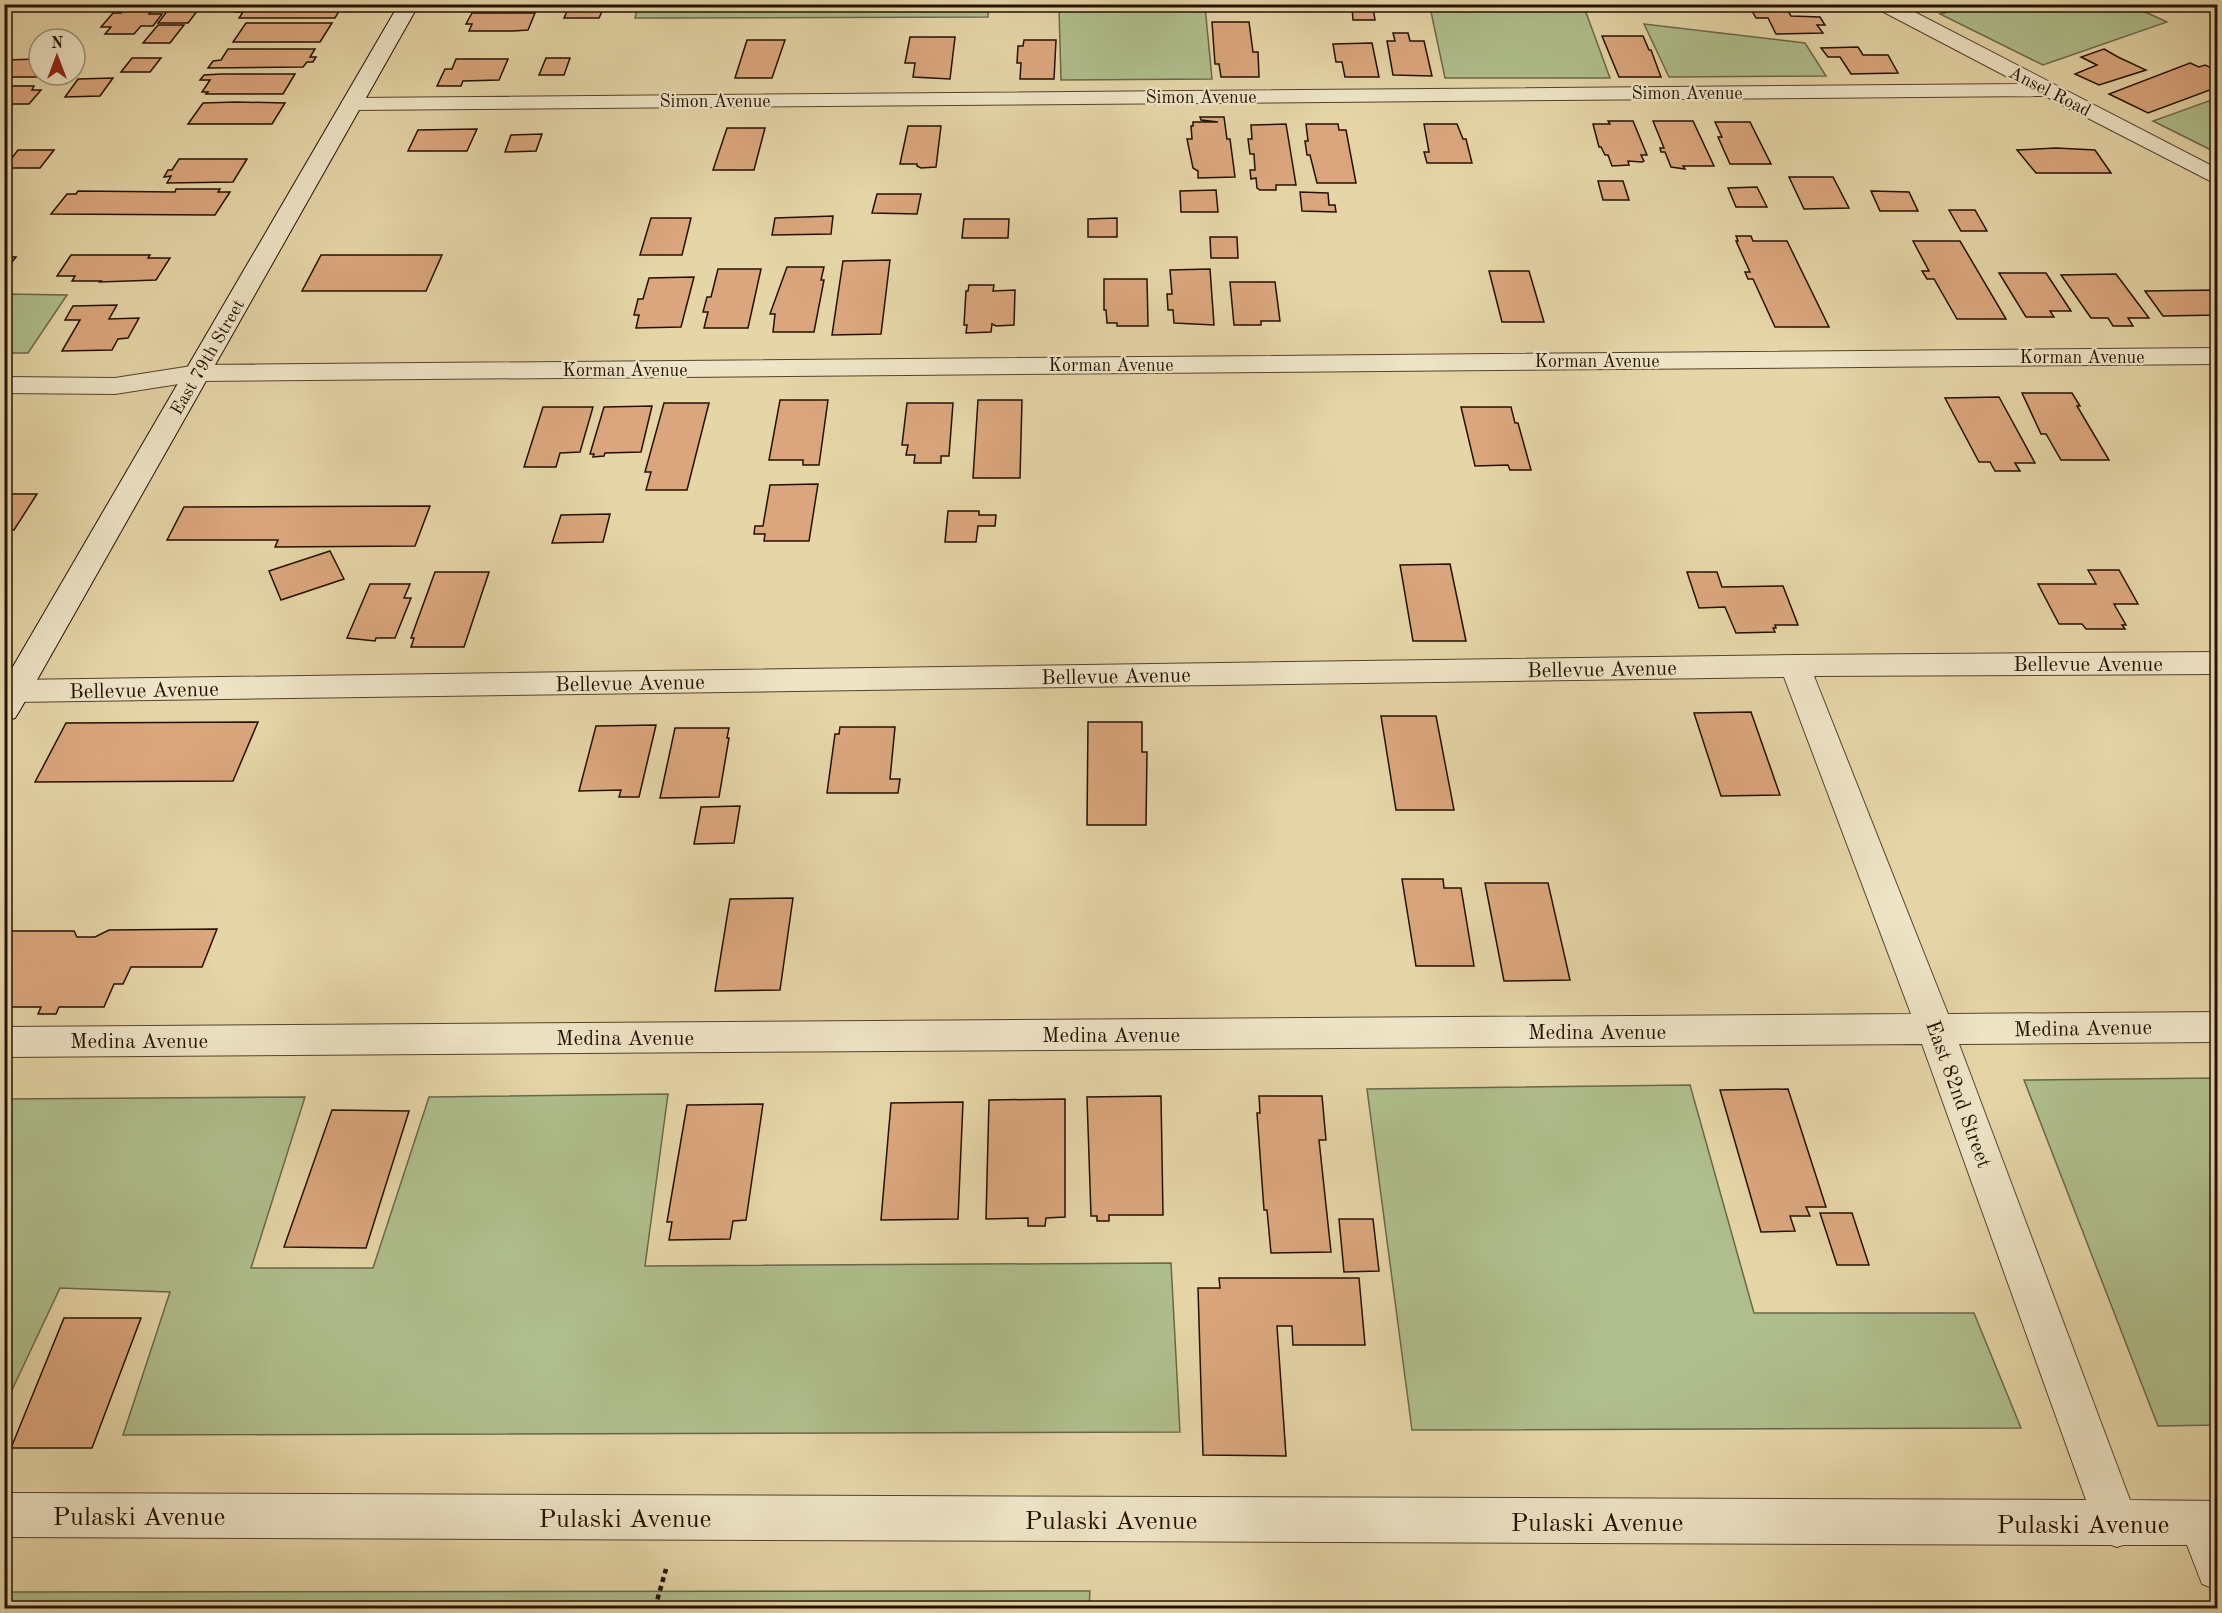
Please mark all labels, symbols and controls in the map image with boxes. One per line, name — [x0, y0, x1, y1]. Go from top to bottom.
north arrow — [27, 27, 87, 87]
text: N — [51, 36, 64, 52]
street label: Ansel Road — [2006, 64, 2094, 120]
street label: Simon Avenue — [1631, 85, 1743, 103]
street label: Simon Avenue — [1145, 89, 1257, 107]
street label: Simon Avenue — [659, 93, 771, 111]
street label: East 79th Street — [168, 297, 248, 418]
street label: Korman Avenue — [2019, 349, 2145, 367]
street label: Korman Avenue — [1534, 353, 1660, 371]
street label: Korman Avenue — [1048, 357, 1174, 375]
street label: Korman Avenue — [562, 362, 688, 380]
street label: Bellevue Avenue — [2013, 655, 2163, 676]
street label: Bellevue Avenue — [1527, 659, 1677, 682]
street label: Bellevue Avenue — [1041, 666, 1191, 689]
street label: Bellevue Avenue — [555, 673, 705, 696]
street label: Bellevue Avenue — [69, 680, 219, 703]
street label: East 82nd Street — [1921, 1018, 1994, 1171]
street label: Medina Avenue — [2014, 1018, 2152, 1041]
street label: Medina Avenue — [1528, 1023, 1666, 1044]
street label: Medina Avenue — [1042, 1026, 1180, 1047]
street label: Medina Avenue — [556, 1029, 694, 1050]
street label: Medina Avenue — [70, 1032, 208, 1053]
street label: Pulaski Avenue — [52, 1505, 226, 1531]
street label: Pulaski Avenue — [538, 1507, 712, 1533]
street label: Pulaski Avenue — [1024, 1509, 1198, 1535]
street label: Pulaski Avenue — [1510, 1511, 1684, 1537]
street label: Pulaski Avenue — [1996, 1513, 2170, 1539]

